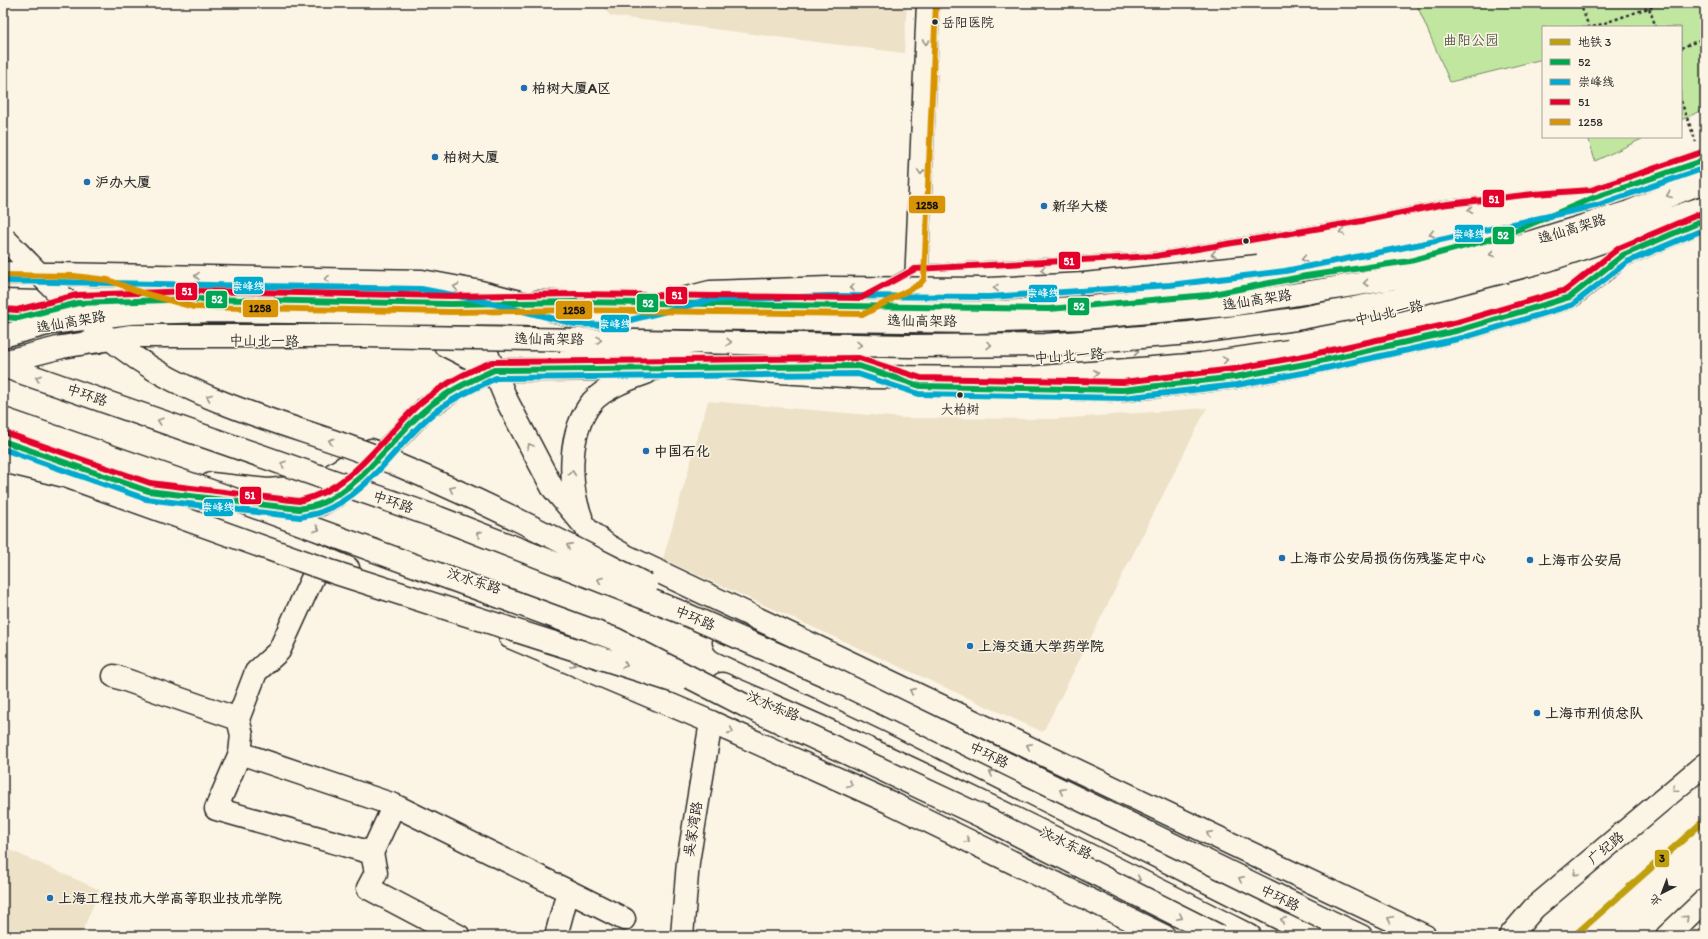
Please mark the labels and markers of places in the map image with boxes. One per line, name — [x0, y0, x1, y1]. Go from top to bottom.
place label: 岳阳医院 — [942, 15, 994, 30]
marker: 岳阳医院 — [930, 17, 940, 27]
place label: 柏树大厦A区 — [532, 80, 611, 97]
marker: 柏树大厦A区 — [519, 83, 529, 93]
place label: 柏树大厦 — [443, 149, 499, 166]
marker: 柏树大厦 — [430, 152, 440, 162]
place label: 沪办大厦 — [95, 174, 151, 191]
marker: 沪办大厦 — [82, 177, 92, 187]
place label: 新华大楼 — [1052, 198, 1108, 215]
marker: 新华大楼 — [1039, 201, 1049, 211]
unlabelled marker — [1241, 236, 1251, 246]
marker: 大柏树 — [955, 390, 965, 400]
place label: 大柏树 — [940, 402, 980, 417]
place label: 中国石化 — [654, 443, 710, 460]
marker: 中国石化 — [641, 446, 651, 456]
place label: 上海市公安局损伤伤残鉴定中心 — [1290, 550, 1486, 567]
place label: 上海市公安局 — [1538, 552, 1622, 569]
marker: 上海市公安局损伤伤残鉴定中心 — [1277, 553, 1287, 563]
marker: 上海市公安局 — [1525, 555, 1535, 565]
place label: 上海交通大学药学院 — [978, 638, 1104, 655]
marker: 上海交通大学药学院 — [965, 641, 975, 651]
place label: 上海市刑侦总队 — [1545, 705, 1643, 722]
marker: 上海市刑侦总队 — [1532, 708, 1542, 718]
place label: 上海工程技术大学高等职业技术学院 — [58, 890, 282, 907]
marker: 上海工程技术大学高等职业技术学院 — [45, 893, 55, 903]

